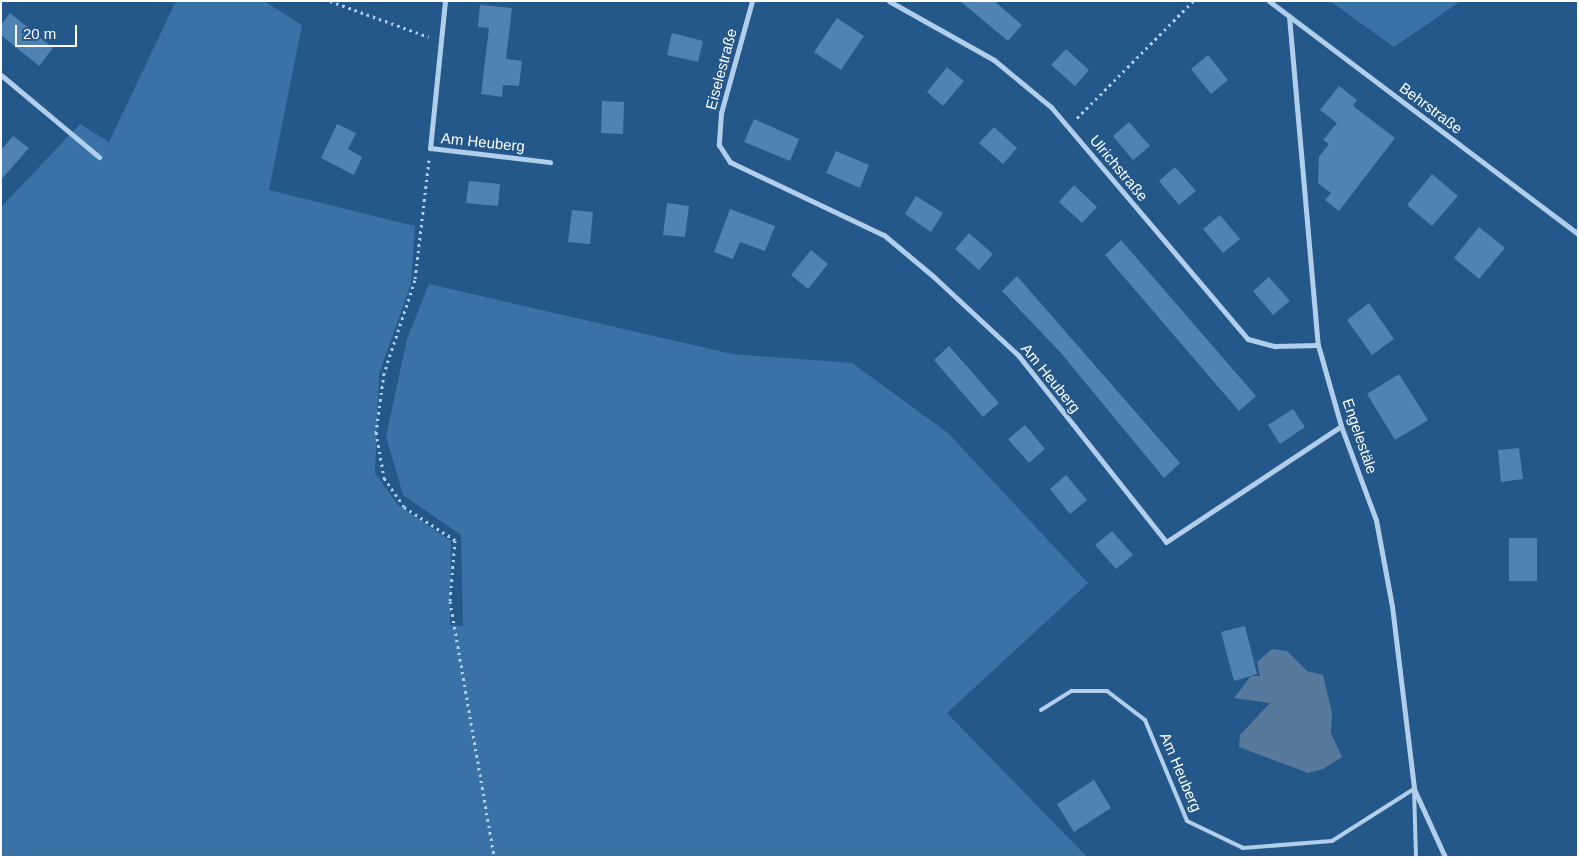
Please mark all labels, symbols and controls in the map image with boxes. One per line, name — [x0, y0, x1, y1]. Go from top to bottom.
scale bar — [18, 15, 80, 47]
text: 20 m — [23, 25, 56, 42]
street label: Eiselestraße — [702, 26, 740, 112]
street label: Behrstraße — [1396, 78, 1466, 138]
street label: Am Heuberg — [440, 129, 526, 155]
street label: Ulrichstraße — [1086, 131, 1152, 205]
street label: Am Heuberg — [1018, 340, 1084, 416]
street label: Engelestäle — [1339, 396, 1381, 476]
street label: Am Heuberg — [1156, 730, 1206, 814]

